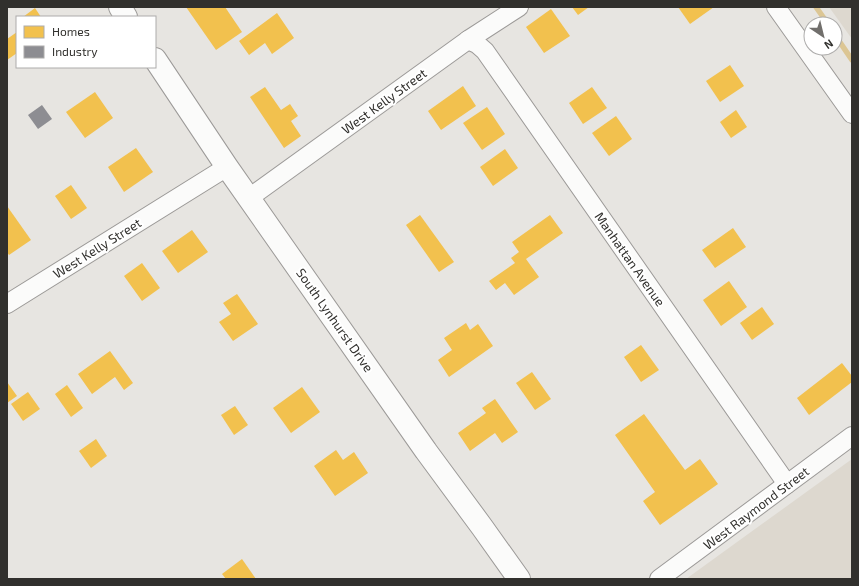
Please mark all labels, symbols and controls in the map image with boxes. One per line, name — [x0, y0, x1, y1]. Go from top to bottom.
legend — [16, 16, 156, 68]
north arrow — [803, 16, 843, 56]
text: Homes — [52, 24, 90, 38]
text: N — [822, 37, 836, 52]
text: Industry — [52, 44, 98, 58]
street label: West Kelly Street — [338, 65, 430, 137]
street label: Manhattan Avenue — [591, 209, 669, 309]
street label: West Kelly Street — [50, 214, 144, 282]
street label: South Lynhurst Drive — [293, 265, 377, 375]
street label: West Raymond Street — [700, 463, 812, 553]

